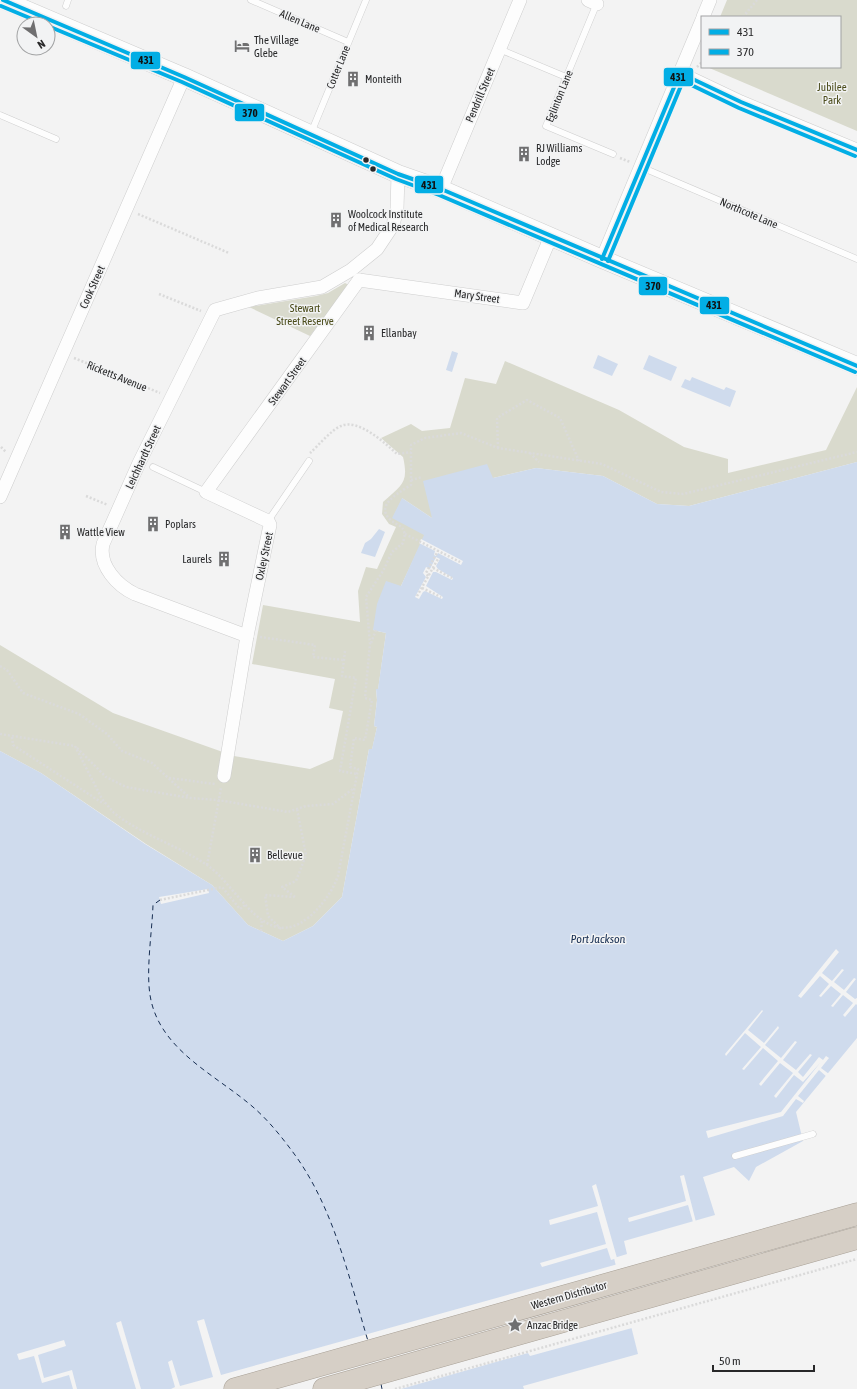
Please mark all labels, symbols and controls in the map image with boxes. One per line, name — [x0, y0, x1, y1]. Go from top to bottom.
street label: Allen Lane — [278, 7, 322, 35]
north arrow — [16, 16, 56, 56]
legend — [701, 16, 841, 68]
text: 431 — [737, 25, 754, 39]
place label: The Village Glebe — [254, 34, 299, 59]
hotel icon: The Village Glebe — [233, 37, 251, 55]
text: N — [35, 38, 47, 51]
street label: Cotter Lane — [324, 44, 352, 90]
text: 370 — [737, 45, 754, 59]
line badge: 431 — [130, 51, 161, 70]
text: 431 — [137, 54, 154, 66]
street label: Pendrill Street — [463, 66, 497, 124]
line badge: 431 — [663, 67, 694, 87]
street label: Eglinton Lane — [543, 68, 575, 124]
building icon: Monteith — [344, 70, 362, 88]
text: 431 — [669, 71, 686, 83]
place label: Monteith — [365, 73, 402, 85]
park label: Jubilee Park — [817, 81, 847, 106]
line badge: 370 — [234, 103, 265, 122]
text: 370 — [242, 107, 258, 119]
place label: RJ Williams Lodge — [536, 142, 582, 167]
building icon: RJ Williams Lodge — [515, 145, 533, 163]
unlabelled marker — [361, 155, 371, 165]
unlabelled marker — [368, 164, 378, 174]
line badge: 431 — [414, 175, 444, 194]
text: 431 — [420, 179, 437, 191]
street label: Northcote Lane — [718, 195, 780, 231]
place label: Woolcock Institute of Medical Research — [348, 208, 429, 233]
building icon: Woolcock Institute of Medical Research — [327, 211, 345, 229]
street label: Cook Street — [77, 264, 107, 310]
line badge: 370 — [638, 276, 668, 296]
text: 370 — [645, 280, 661, 292]
street label: Mary Street — [453, 287, 501, 305]
line badge: 431 — [699, 296, 730, 315]
text: 431 — [705, 299, 722, 311]
park label: Stewart Street Reserve — [276, 302, 334, 327]
building icon: Ellanbay — [360, 324, 378, 342]
place label: Ellanbay — [381, 327, 417, 339]
street label: Stewart Street — [266, 355, 308, 407]
street label: Ricketts Avenue — [85, 358, 149, 394]
street label: Leichhardt Street — [123, 423, 163, 491]
building icon: Poplars — [144, 515, 162, 533]
place label: Poplars — [165, 518, 196, 530]
building icon: Wattle View — [56, 523, 74, 541]
place label: Wattle View — [77, 526, 125, 538]
street label: Oxley Street — [253, 531, 275, 581]
building icon: Laurels — [215, 550, 233, 568]
place label: Laurels — [182, 553, 212, 565]
building icon: Bellevue — [246, 846, 264, 864]
place label: Bellevue — [267, 849, 303, 861]
water label: Port Jackson — [571, 932, 626, 946]
street label: Western Distributor — [530, 1278, 609, 1312]
place icon: Anzac Bridge — [506, 1316, 524, 1334]
place label: Anzac Bridge — [527, 1319, 578, 1331]
scale bar — [713, 1347, 814, 1373]
text: 50 m — [719, 1354, 741, 1368]

